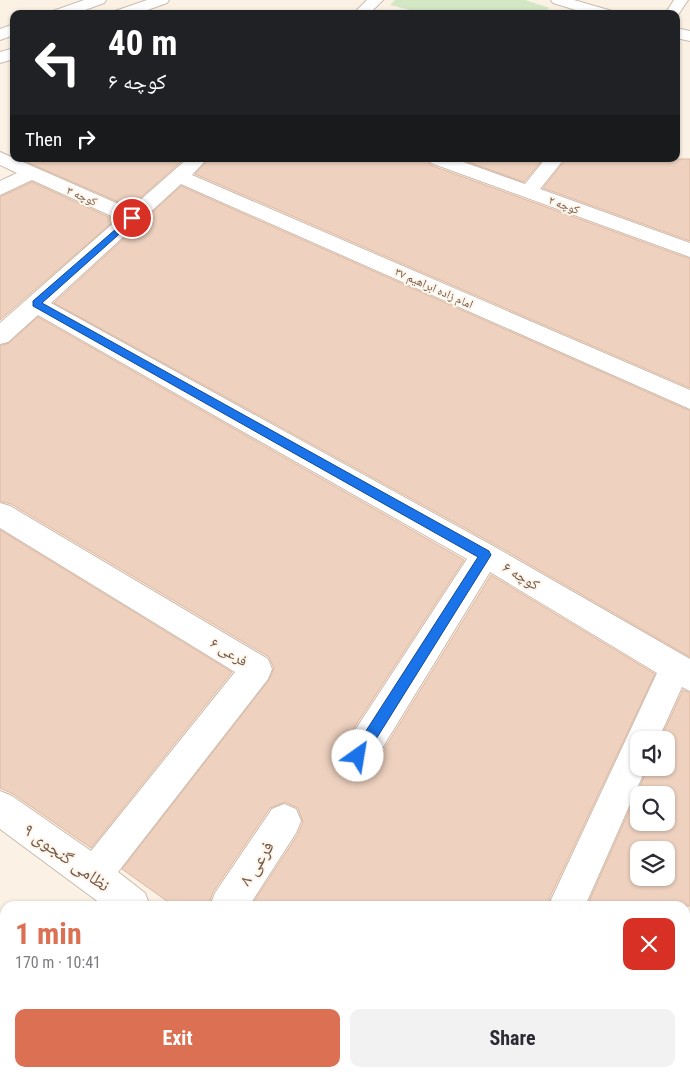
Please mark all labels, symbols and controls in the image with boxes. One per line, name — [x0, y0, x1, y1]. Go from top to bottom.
text: 40 m — [108, 23, 177, 64]
icon: left — [25, 30, 90, 95]
text: کوچه ۶ — [108, 69, 166, 94]
icon: right — [72, 125, 100, 153]
text: Then — [25, 128, 62, 151]
street label: کوچه ۳ — [65, 183, 99, 209]
street label: کوچه ۲ — [547, 193, 581, 217]
pin — [111, 197, 153, 239]
icon: arrive — [118, 204, 146, 232]
street label: امام زاده ابراهیم ۳۷ — [392, 264, 475, 312]
street label: کوچه ۶ — [499, 558, 543, 594]
street label: فرعی ۶ — [207, 634, 251, 671]
position arrow — [331, 729, 383, 781]
map controls — [630, 731, 675, 886]
button: sound — [630, 731, 675, 776]
button: search — [630, 786, 675, 831]
street label: نظامی گنجوی ۹ — [19, 819, 114, 896]
street label: فرعی ۸ — [234, 837, 279, 890]
button: layers — [630, 841, 675, 886]
text: 1 min — [15, 916, 82, 951]
button: close — [623, 918, 675, 970]
text: 170 m · 10:41 — [15, 953, 101, 972]
button: Exit — [15, 1009, 340, 1067]
button: Share — [350, 1009, 675, 1067]

